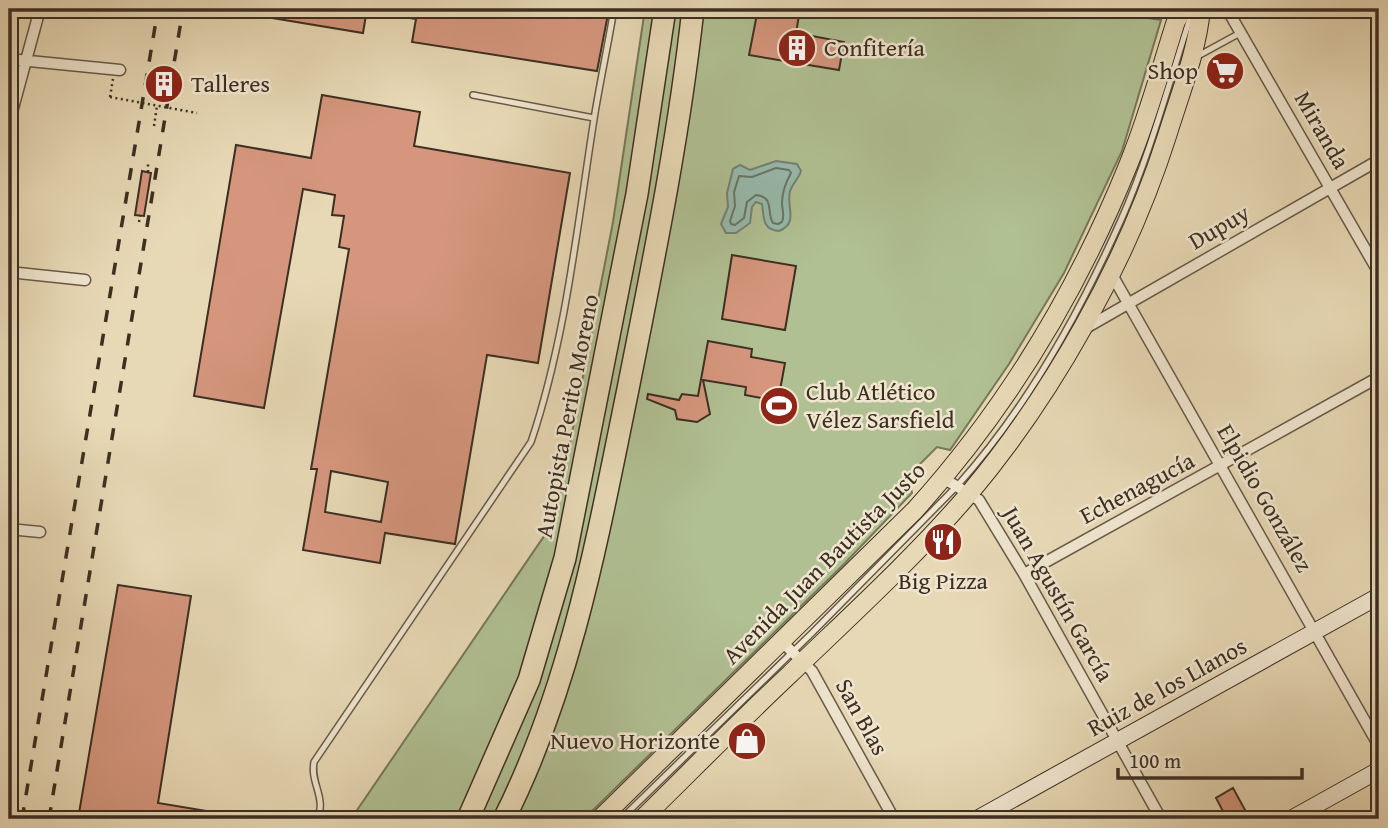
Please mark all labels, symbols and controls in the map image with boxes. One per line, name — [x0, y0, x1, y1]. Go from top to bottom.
building icon: Confitería — [776, 27, 818, 69]
place label: Confitería — [824, 30, 926, 65]
supermarket icon: Shop — [1204, 50, 1246, 92]
place label: Shop — [1148, 53, 1198, 88]
building icon: Talleres — [143, 63, 185, 105]
place label: Talleres — [191, 66, 270, 101]
street label: Miranda — [1286, 84, 1359, 176]
street label: Dupuy — [1182, 195, 1256, 258]
street label: Autopista Perito Moreno — [526, 291, 607, 541]
place label: Club Atlético Vélez Sarsfield — [806, 374, 955, 437]
sports icon: Club Atlético Vélez Sarsfield — [758, 385, 800, 427]
street label: Elpidio González — [1209, 417, 1322, 578]
street label: Echenagucía — [1073, 442, 1201, 532]
street label: Avenida Juan Bautista Justo — [714, 453, 933, 672]
street label: Juan Agustín García — [992, 497, 1123, 689]
restaurant icon: Big Pizza — [922, 521, 964, 563]
place label: Big Pizza — [898, 563, 988, 598]
street label: Ruiz de los Llanos — [1081, 628, 1253, 745]
street label: San Blas — [827, 672, 898, 762]
shop icon: Nuevo Horizonte — [726, 720, 768, 762]
place label: Nuevo Horizonte — [550, 723, 720, 758]
scale bar — [1118, 737, 1302, 781]
text: 100 m — [1129, 745, 1181, 776]

